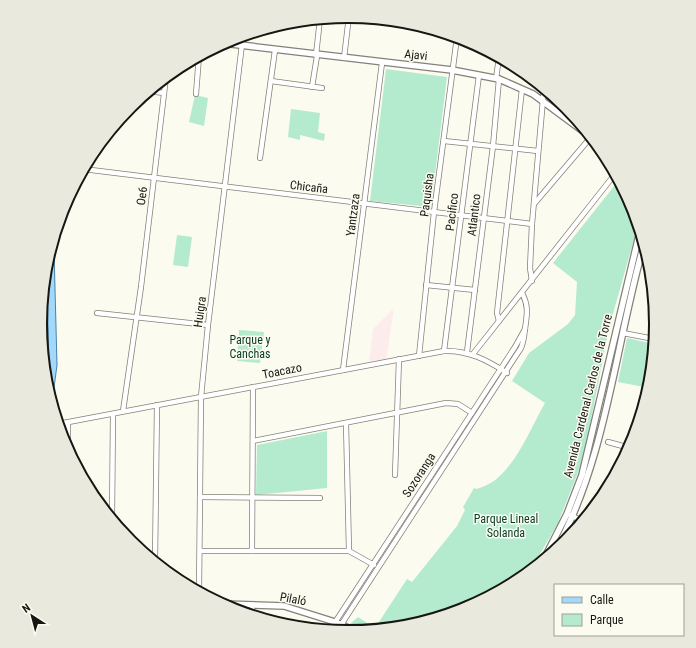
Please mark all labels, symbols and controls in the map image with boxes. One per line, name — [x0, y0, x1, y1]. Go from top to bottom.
street label: Ajavi — [404, 47, 428, 63]
street label: Paquisha — [417, 172, 437, 218]
street label: Chicaña — [289, 178, 329, 196]
street label: Oe6 — [134, 186, 150, 206]
street label: Pacifico — [443, 192, 461, 232]
street label: Yantzaza — [343, 193, 363, 237]
street label: Atlantico — [464, 193, 484, 237]
street label: Huigra — [191, 295, 209, 328]
street label: Avenida Cardenal Carlos de la Torre — [561, 312, 615, 479]
park label: Parque y Canchas — [229, 333, 271, 361]
street label: Toacazo — [261, 360, 303, 382]
street label: Sozoranga — [400, 450, 439, 500]
park label: Parque Lineal Solanda — [474, 512, 538, 540]
legend — [554, 584, 684, 636]
street label: Pilaló — [279, 590, 307, 608]
text: Calle — [590, 593, 614, 607]
north arrow — [12, 596, 52, 636]
text: N — [20, 601, 33, 616]
text: Parque — [590, 613, 624, 627]

